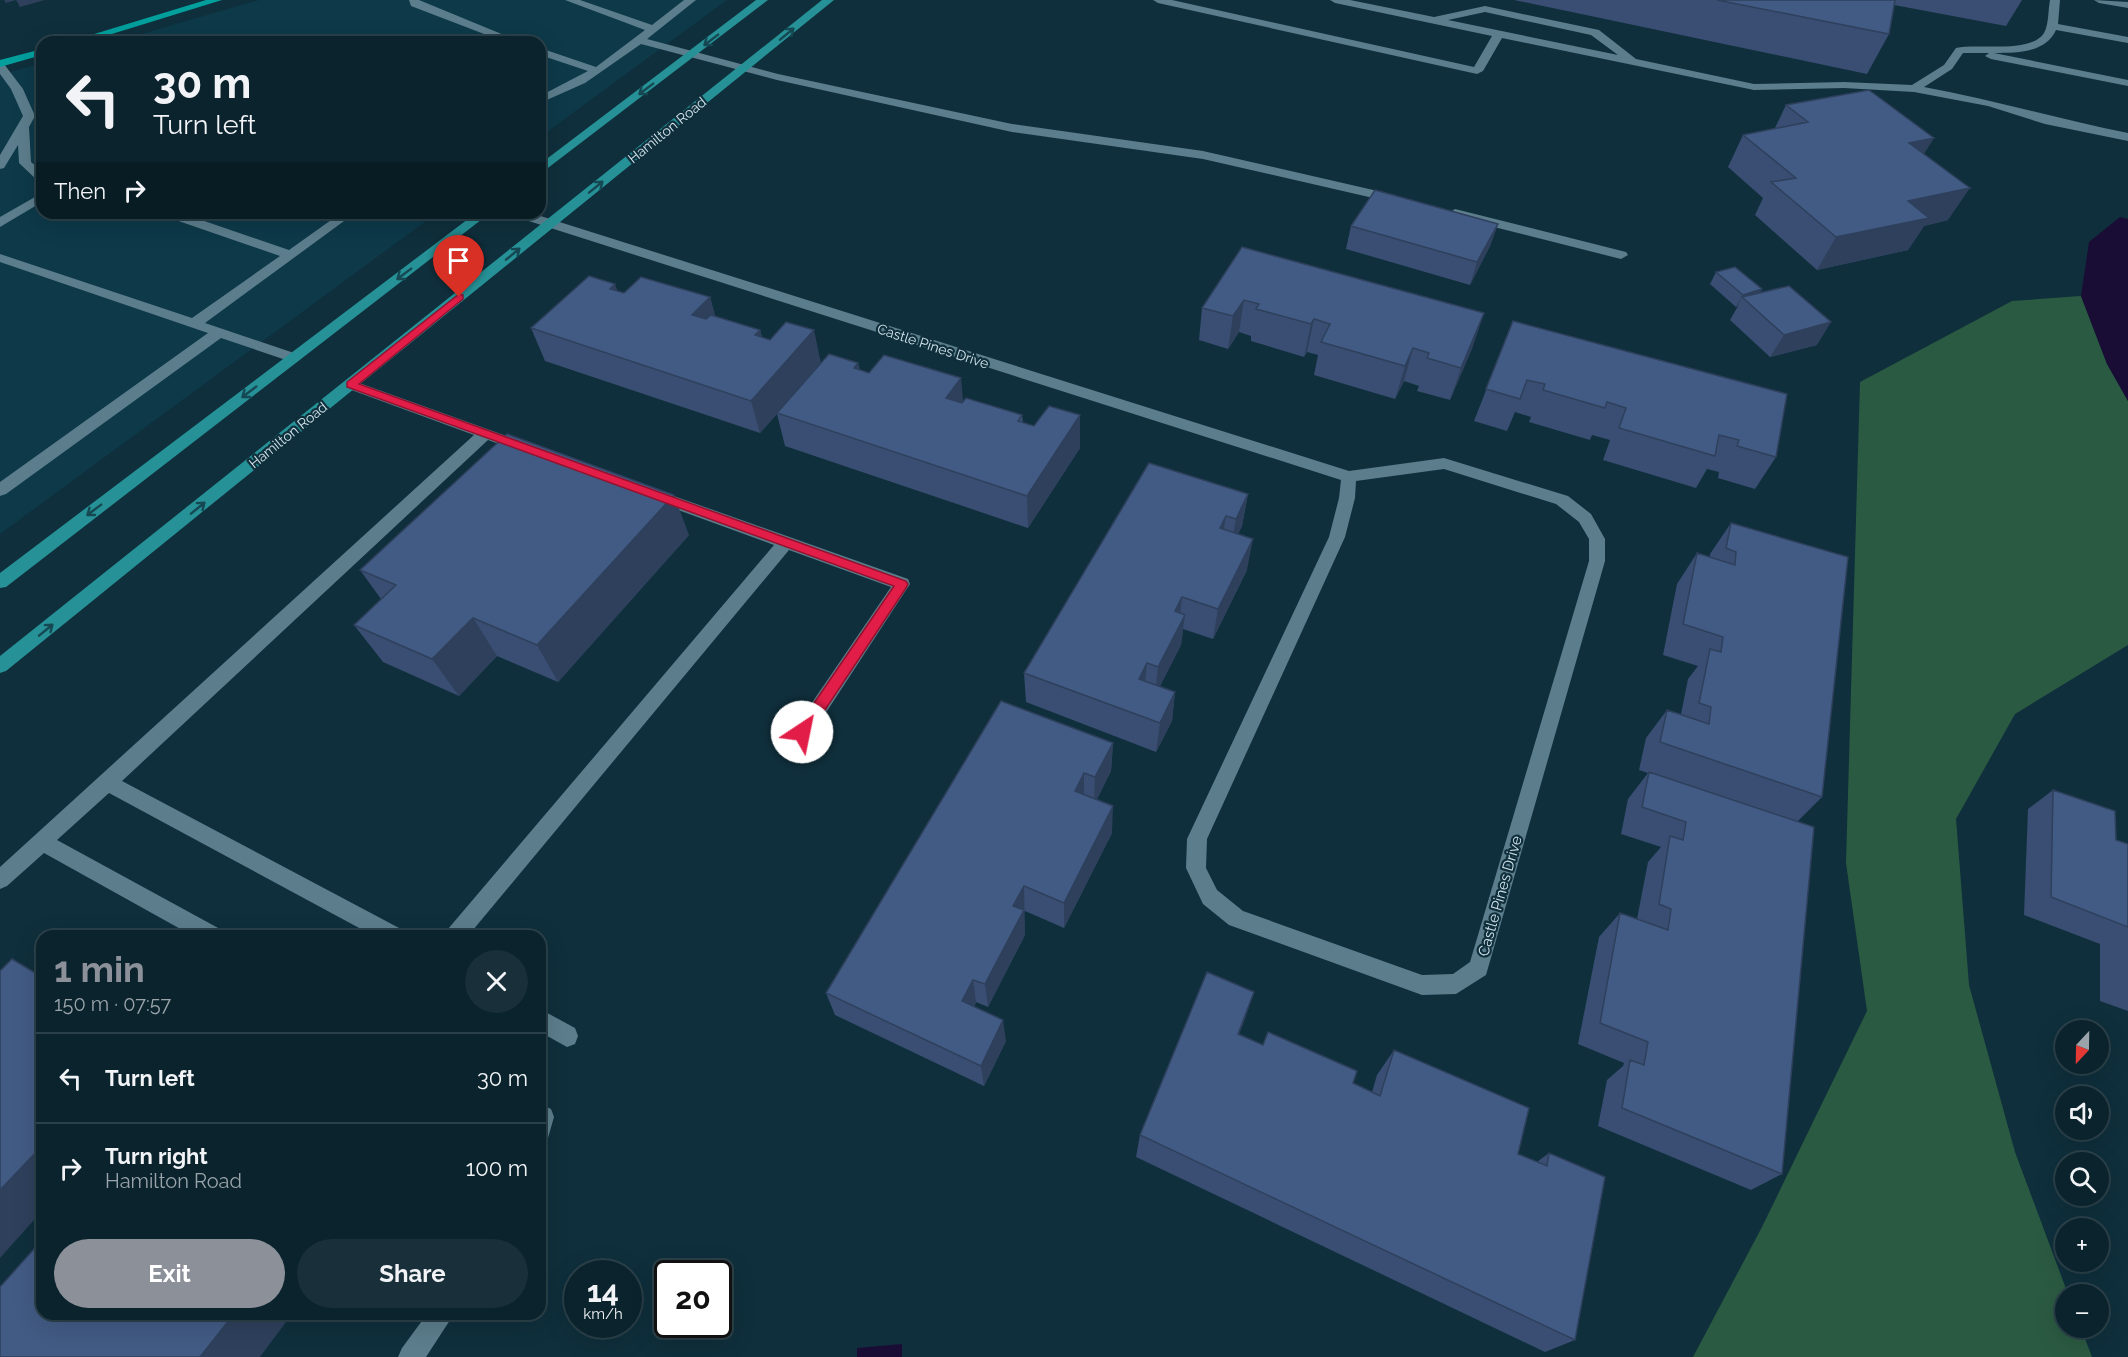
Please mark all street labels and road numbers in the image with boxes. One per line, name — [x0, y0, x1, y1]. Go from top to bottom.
street label: Hamilton Road — [625, 94, 709, 166]
street label: Castle Pines Drive — [875, 320, 991, 372]
street label: Hamilton Road — [246, 399, 330, 471]
street label: Castle Pines Drive — [1474, 834, 1526, 958]

